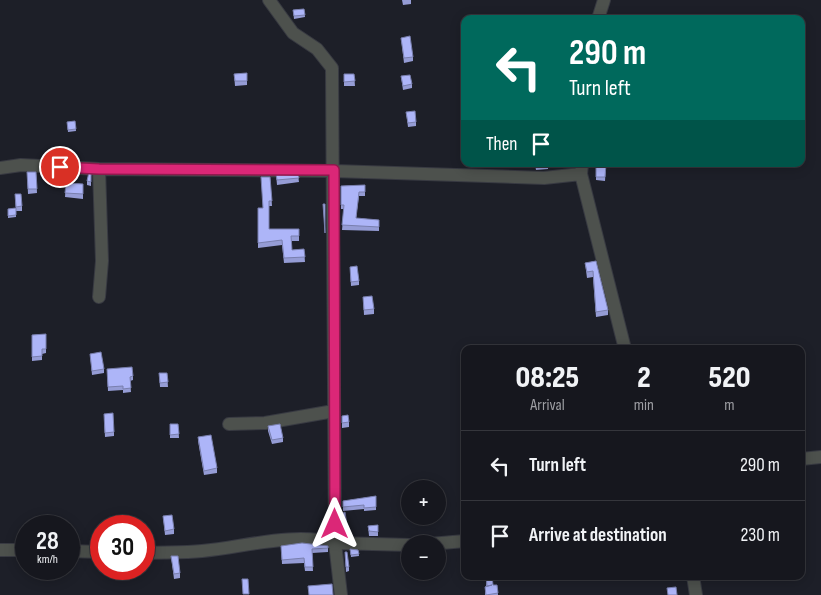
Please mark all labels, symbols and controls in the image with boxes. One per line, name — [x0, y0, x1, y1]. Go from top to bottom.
text: 290 m — [569, 32, 646, 75]
icon: left — [486, 35, 551, 100]
text: Turn left — [569, 75, 631, 102]
icon: arrive — [527, 130, 555, 158]
text: Then — [486, 133, 517, 156]
pin — [39, 146, 81, 188]
icon: arrive — [46, 153, 74, 181]
text: 08:25 — [516, 360, 579, 396]
text: 2 — [637, 360, 651, 396]
text: 520 — [709, 360, 750, 396]
text: Arrival — [530, 396, 565, 415]
text: min — [634, 396, 654, 415]
text: m — [724, 396, 735, 415]
icon: left — [486, 452, 514, 480]
text: Turn left — [529, 454, 586, 477]
text: 290 m — [740, 454, 780, 477]
map controls — [401, 480, 446, 580]
button: + — [401, 480, 446, 525]
position arrow — [308, 497, 360, 549]
speed limit sign: 30 — [90, 515, 155, 580]
icon: arrive — [486, 522, 514, 550]
text: Arrive at destination — [529, 524, 667, 547]
text: 230 m — [740, 524, 780, 547]
text: 28 — [36, 526, 59, 557]
button: − — [401, 535, 446, 580]
text: km/h — [37, 552, 58, 567]

